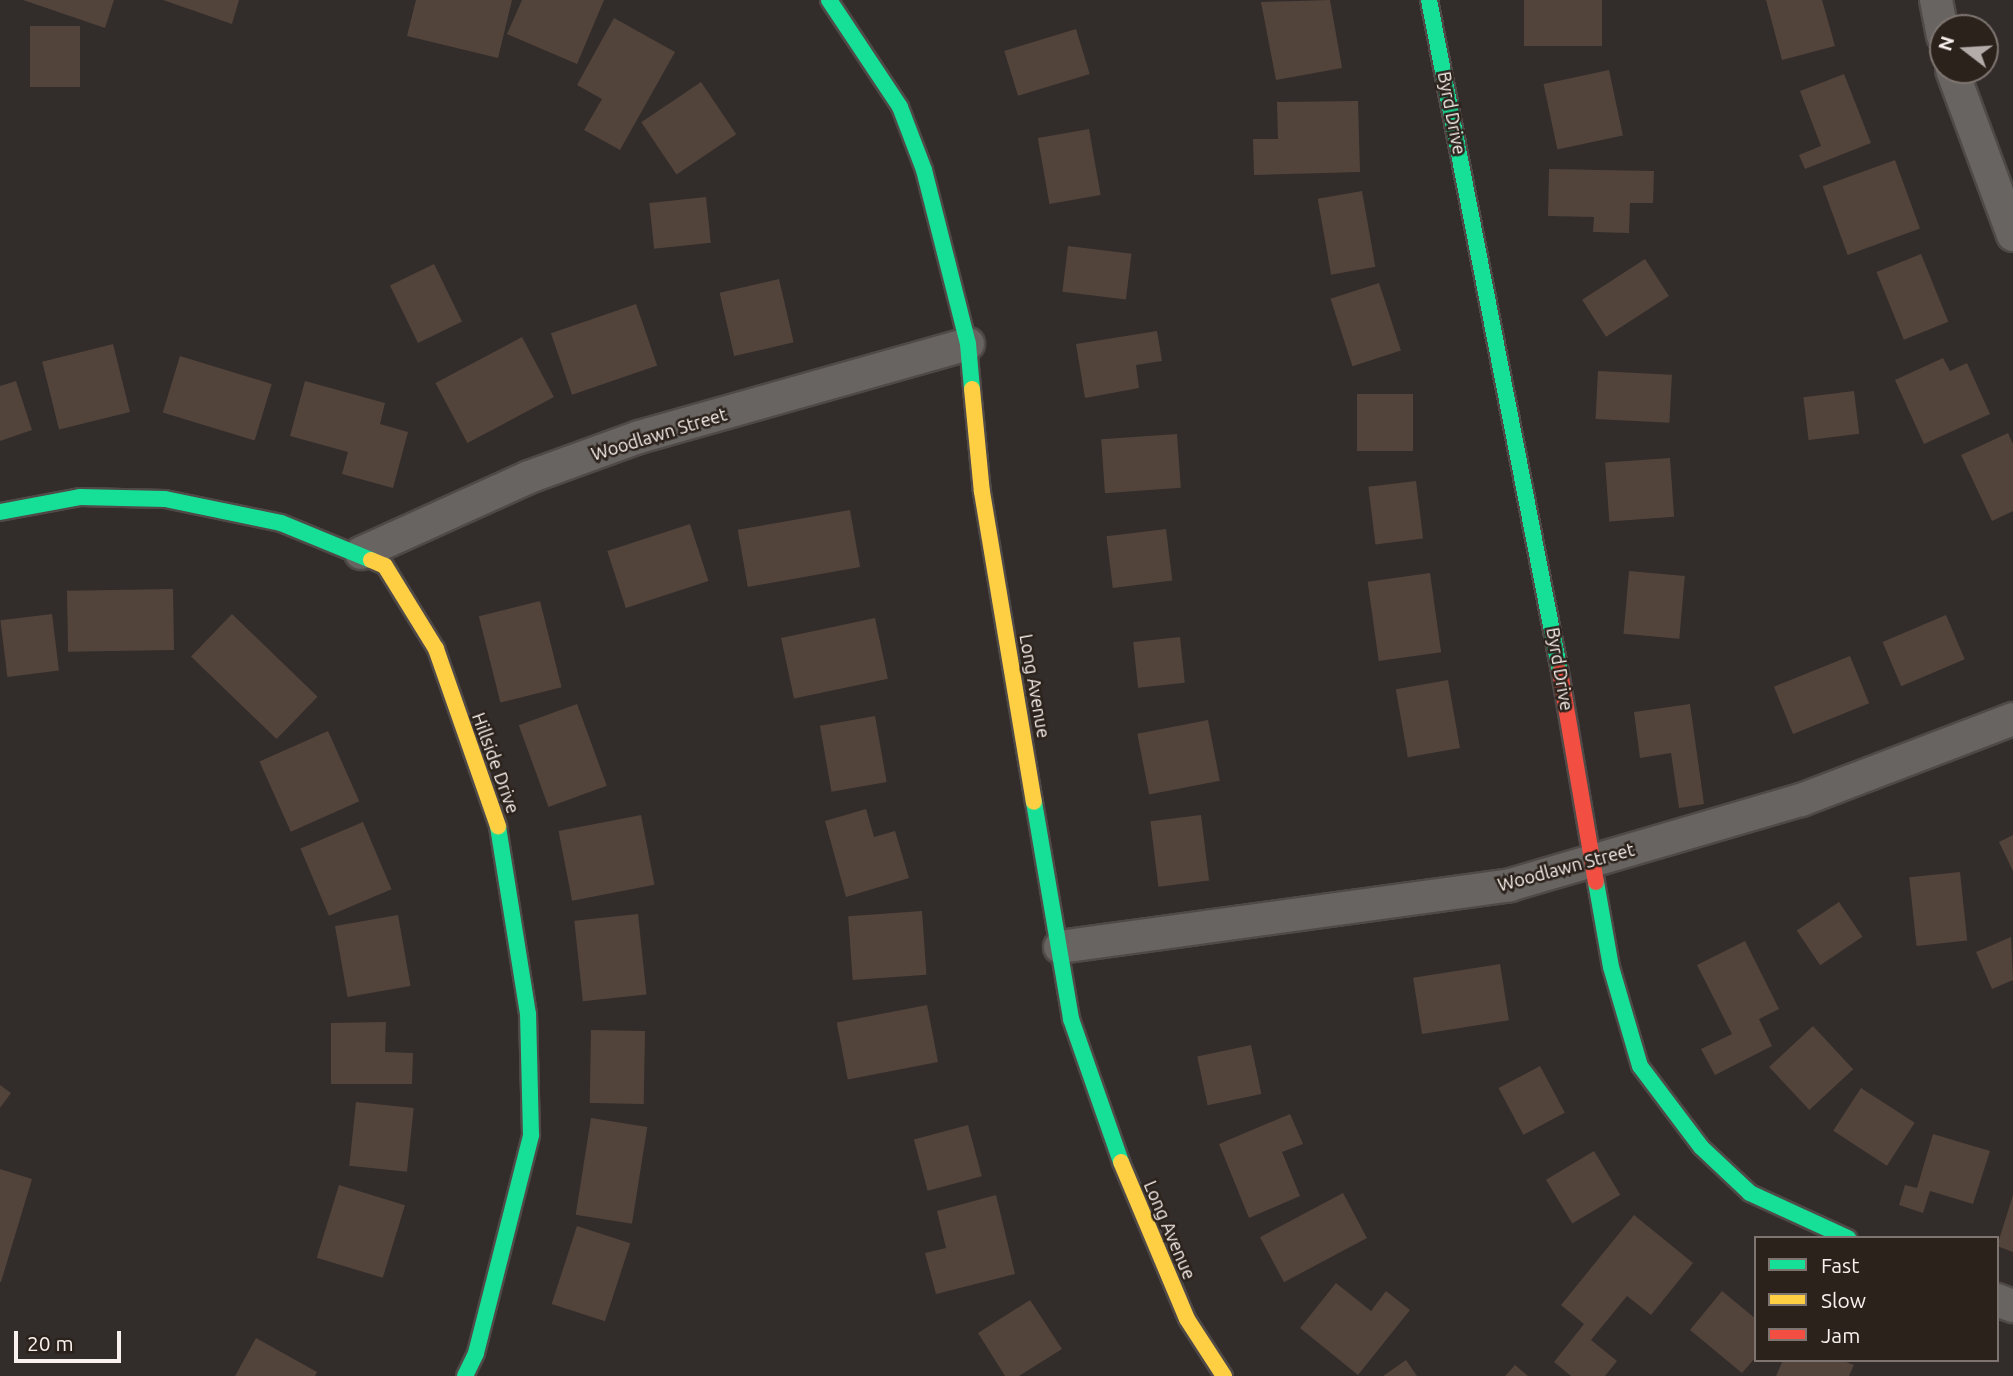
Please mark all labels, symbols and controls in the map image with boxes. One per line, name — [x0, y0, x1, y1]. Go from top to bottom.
north arrow — [1929, 14, 1999, 84]
text: N — [1933, 33, 1958, 53]
street label: Byrd Drive — [1433, 70, 1471, 156]
street label: Woodlawn Street — [589, 403, 729, 465]
street label: Byrd Drive — [1542, 626, 1578, 712]
street label: Long Avenue — [1015, 632, 1055, 740]
street label: Hillside Drive — [468, 710, 524, 816]
street label: Woodlawn Street — [1495, 838, 1637, 896]
street label: Long Avenue — [1140, 1177, 1200, 1283]
legend — [1754, 1236, 1999, 1362]
text: Fast — [1821, 1253, 1859, 1277]
text: Slow — [1821, 1288, 1866, 1312]
scale bar — [18, 1316, 124, 1360]
text: Jam — [1821, 1323, 1860, 1347]
text: 20 m — [27, 1331, 74, 1355]

